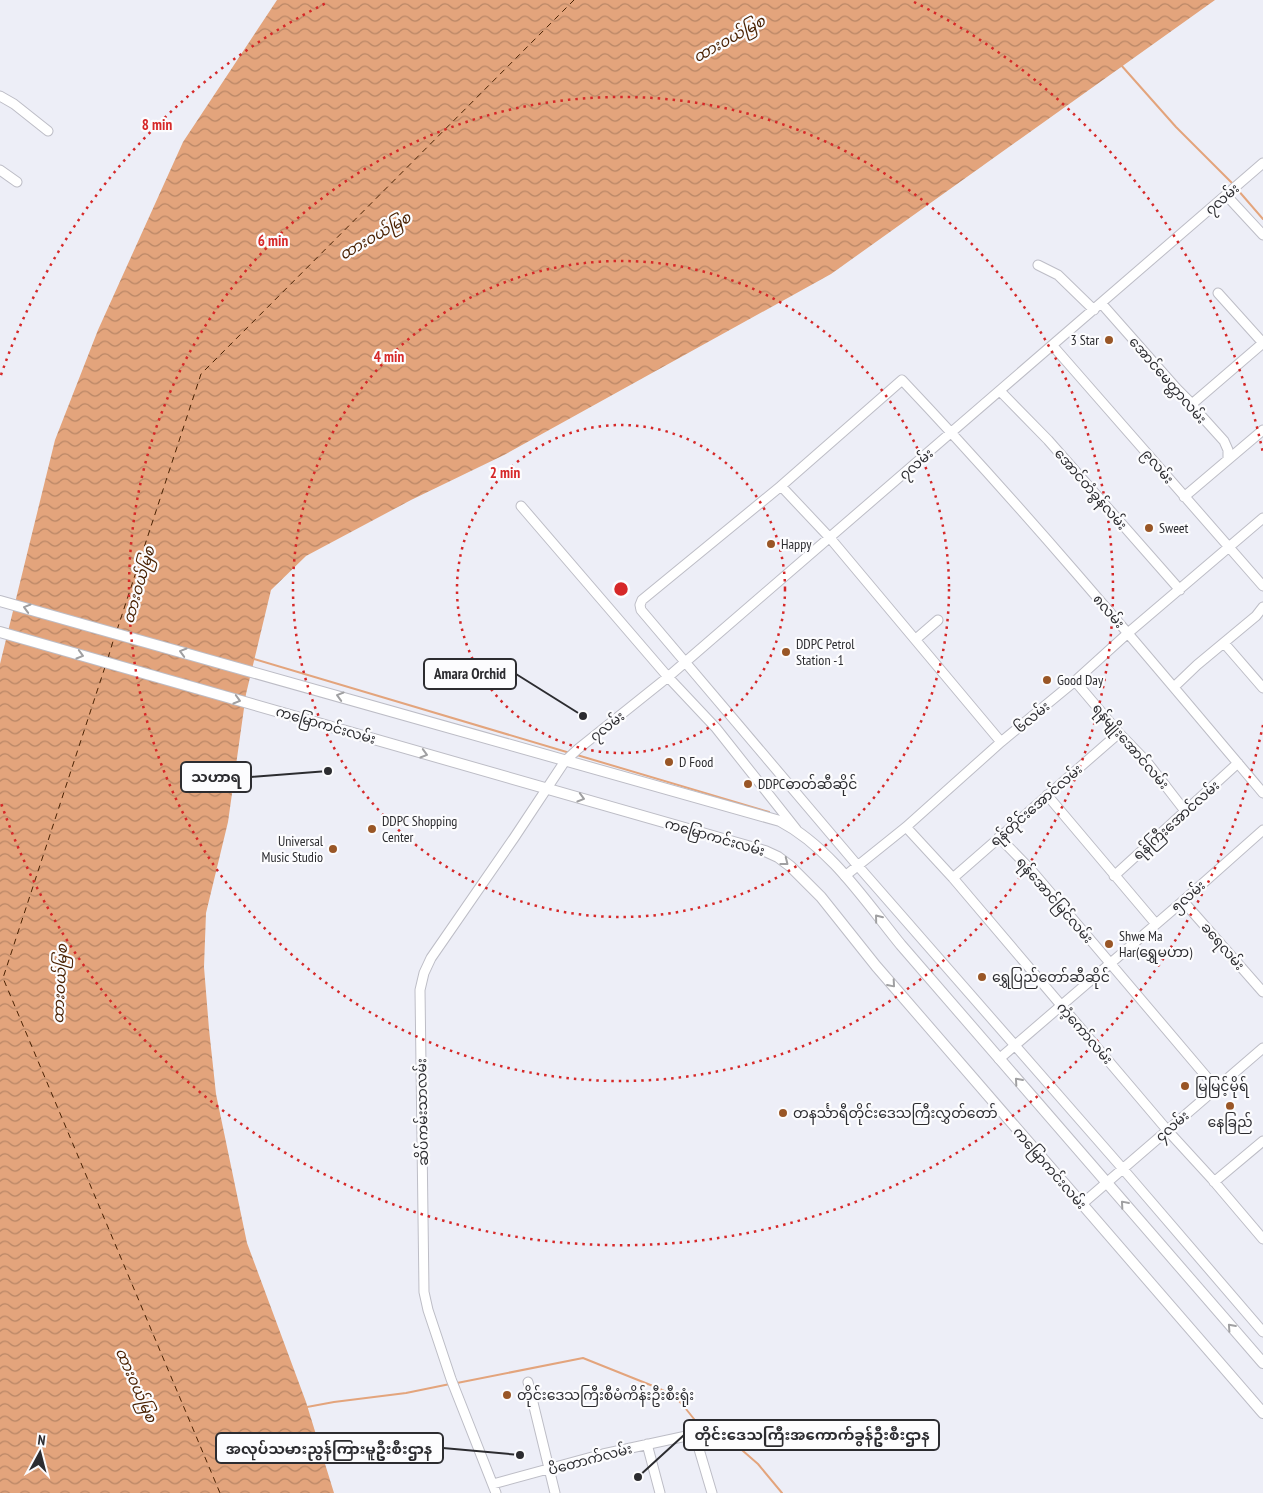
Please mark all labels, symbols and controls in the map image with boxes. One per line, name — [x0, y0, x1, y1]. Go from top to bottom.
water label: ထားဝယ်မြစ — [689, 10, 770, 69]
text: 8 min — [142, 115, 172, 134]
street label: ၇လမ်း — [1201, 179, 1245, 221]
water label: ထားဝယ်မြစ — [335, 206, 416, 266]
text: 6 min — [258, 231, 288, 250]
place label: 3 Star — [1070, 331, 1099, 349]
street label: အောင်မေတ္တာလမ်း — [1123, 332, 1211, 429]
marker: 3 Star — [1103, 334, 1115, 346]
text: 4 min — [374, 347, 404, 366]
street label: ၇လမ်း — [895, 444, 939, 486]
street label: အောင်တံခွန်လမ်း — [1048, 444, 1132, 535]
street label: ၉လမ်း — [1136, 444, 1179, 489]
text: 2 min — [490, 463, 520, 482]
place label: Sweet — [1159, 519, 1189, 537]
marker: Sweet — [1143, 522, 1155, 534]
place label: Happy — [781, 535, 812, 553]
marker: Happy — [765, 538, 777, 550]
water label: ထားဝယ်မြစ — [117, 543, 162, 627]
centre of rings — [612, 580, 630, 598]
street label: ၈လမ်း — [1089, 590, 1129, 632]
one-way arrow — [22, 603, 31, 614]
place label: DDPC Petrol Station -1 — [796, 635, 855, 669]
marker: DDPC Petrol Station -1 — [780, 646, 792, 658]
one-way arrow — [179, 647, 188, 658]
one-way arrow — [76, 649, 84, 659]
callout: Amara Orchid — [424, 659, 516, 689]
text: Amara Orchid — [433, 664, 506, 683]
place label: Good Day — [1057, 671, 1104, 689]
marker: Good Day — [1041, 674, 1053, 686]
one-way arrow — [336, 692, 344, 702]
one-way arrow — [232, 694, 240, 704]
street label: ၆လမ်း — [1010, 696, 1053, 737]
street label: ရန်မျိုးအောင်လမ်း — [1086, 699, 1174, 795]
street label: ကမြောကင်းလမ်း — [273, 701, 378, 751]
street label: ၇လမ်း — [585, 706, 630, 748]
one-way arrow — [420, 748, 428, 758]
place label: D Food — [679, 753, 713, 771]
marker: D Food — [663, 756, 675, 768]
street label: ရန်တိုင်းအောင်လမ်း — [985, 759, 1088, 852]
callout: သဟာရ — [181, 762, 251, 792]
text: သဟာရ — [191, 767, 241, 789]
place label: DDPCဓာတ်ဆီဆိုင် — [758, 774, 857, 796]
street label: ရန်ကြီးအောင်လမ်း — [1128, 776, 1225, 866]
marker: DDPCဓာတ်ဆီဆိုင် — [742, 778, 754, 790]
one-way arrow — [576, 793, 584, 803]
place label: DDPC Shopping Center — [382, 812, 457, 846]
street label: ကမြောကင်းလမ်း — [662, 813, 767, 863]
marker: DDPC Shopping Center — [366, 823, 378, 835]
place label: Universal Music Studio — [261, 832, 324, 866]
marker: Universal Music Studio — [327, 843, 339, 855]
street label: ရန်အောင်မြင်လမ်း — [1010, 852, 1098, 949]
one-way arrow — [779, 857, 788, 865]
street label: ၅လမ်း — [1167, 875, 1211, 918]
one-way arrow — [876, 915, 884, 924]
street label: ခရေလမ်း — [1195, 918, 1250, 976]
place label: Shwe Ma Har(‌‌ရွှေမဟာ) — [1119, 927, 1193, 964]
marker: Shwe Ma Har(‌‌ရွှေမဟာ) — [1103, 938, 1115, 950]
water label: ထားဝယ်မြစ — [47, 943, 74, 1024]
place label: ရွှေပြည်တော်ဆီဆိုင် — [992, 967, 1110, 989]
marker: ရွှေပြည်တော်ဆီဆိုင် — [976, 971, 988, 983]
one-way arrow — [886, 979, 895, 988]
street label: ကံ့ကော်လမ်း — [1052, 998, 1118, 1068]
street label: ဆိပ်ကမ်းသာလမ်း — [411, 1058, 432, 1166]
place label: မြမြင့်မိုရ် — [1195, 1076, 1250, 1098]
one-way arrow — [1015, 1078, 1024, 1087]
marker: မြမြင့်မိုရ် — [1179, 1080, 1191, 1092]
marker: နေခြည် — [1224, 1100, 1236, 1112]
place label: တနင်္သာရီတိုင်းဒေသကြီးလွှတ်တော် — [793, 1103, 998, 1125]
street label: ၄လမ်း — [1151, 1106, 1194, 1148]
marker: တနင်္သာရီတိုင်းဒေသကြီးလွှတ်တော် — [777, 1107, 789, 1119]
place label: နေခြည် — [1208, 1112, 1252, 1134]
street label: ကမြောကင်းလမ်း — [1007, 1123, 1091, 1215]
one-way arrow — [1121, 1201, 1130, 1210]
one-way arrow — [1227, 1323, 1236, 1332]
water label: ထားဝယ်မြစ — [109, 1344, 163, 1427]
place label: တိုင်းဒေသကြီးစီမံကိန်းဦးစီးရုံး — [517, 1385, 694, 1407]
marker: တိုင်းဒေသကြီးစီမံကိန်းဦးစီးရုံး — [501, 1389, 513, 1401]
callout: တိုင်းဒေသကြီးအကောက်ခွန်ဦးစီးဌာန — [684, 1420, 939, 1450]
text: တိုင်းဒေသကြီးအကောက်ခွန်ဦးစီးဌာန — [694, 1425, 930, 1447]
north arrow — [15, 1428, 65, 1478]
text: N — [37, 1431, 46, 1449]
callout: အလုပ်သမားညွန်ကြားမူဦးစီးဌာန — [216, 1433, 443, 1463]
street label: ပိတောက်လမ်း — [546, 1438, 634, 1479]
text: အလုပ်သမားညွန်ကြားမူဦးစီးဌာန — [226, 1439, 432, 1461]

